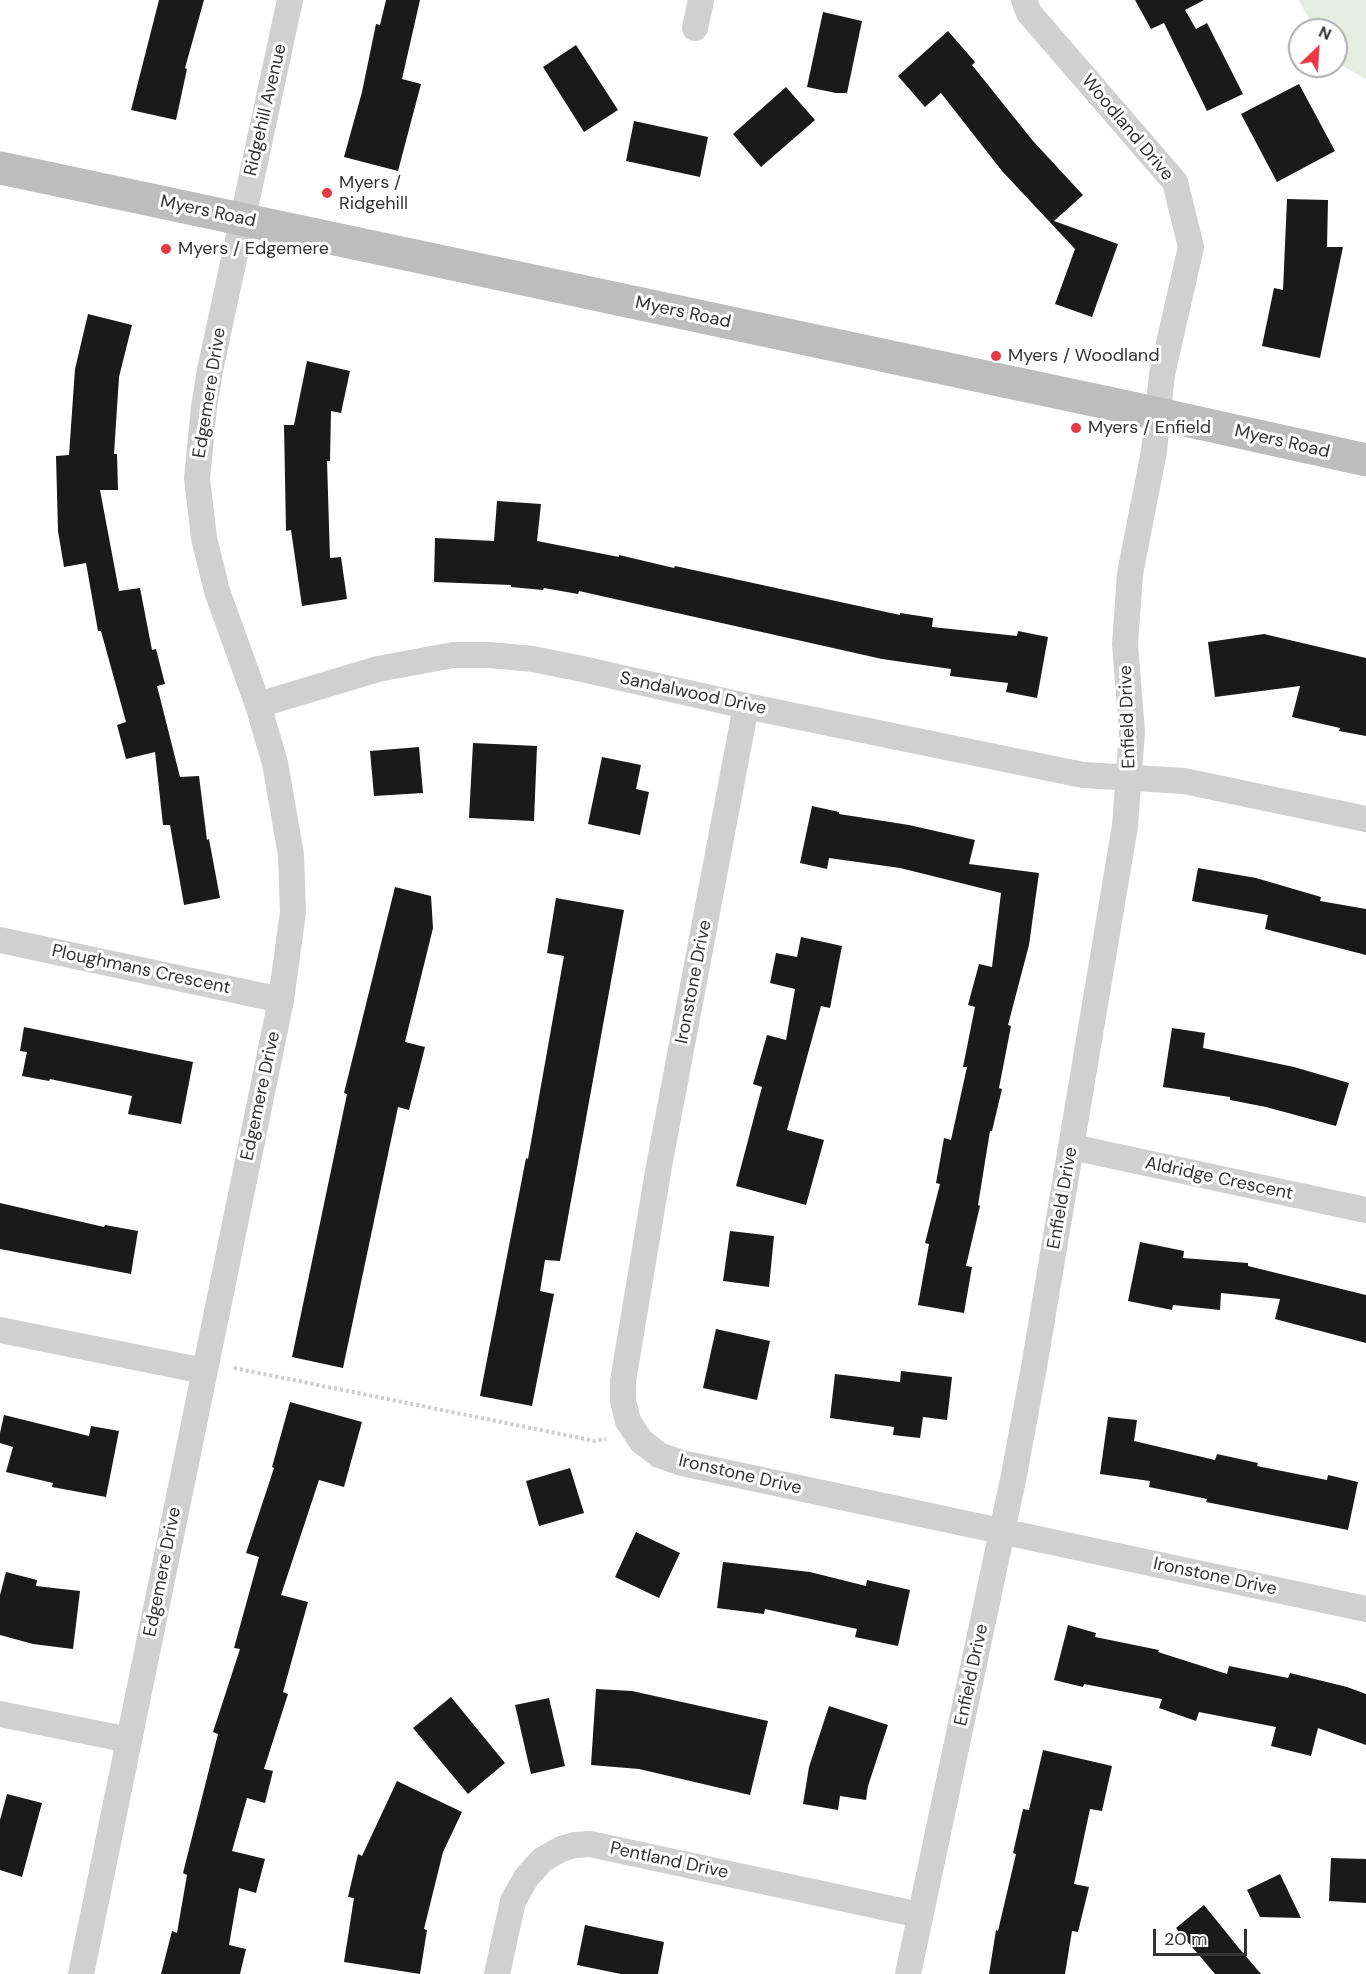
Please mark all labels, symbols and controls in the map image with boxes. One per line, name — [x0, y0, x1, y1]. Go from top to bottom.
north arrow — [1288, 18, 1348, 78]
text: N — [1315, 21, 1335, 45]
street label: Ridgehill Avenue — [240, 42, 292, 178]
street label: Woodland Drive — [1076, 71, 1178, 185]
place label: Myers / Ridgehill — [339, 172, 408, 214]
marker: Myers / Ridgehill — [320, 186, 334, 200]
street label: Myers Road — [158, 191, 258, 233]
place label: Myers / Edgemere — [178, 238, 329, 260]
marker: Myers / Edgemere — [159, 242, 173, 256]
street label: Myers Road — [633, 292, 733, 334]
street label: Edgemere Drive — [189, 326, 231, 460]
place label: Myers / Woodland — [1008, 345, 1159, 367]
marker: Myers / Woodland — [989, 349, 1003, 363]
place label: Myers / Enfield — [1088, 417, 1211, 439]
marker: Myers / Enfield — [1069, 421, 1083, 435]
street label: Myers Road — [1232, 421, 1332, 463]
street label: Enfield Drive — [1115, 665, 1141, 769]
street label: Sandalwood Drive — [618, 668, 768, 720]
street label: Ironstone Drive — [671, 918, 717, 1046]
street label: Ploughmans Crescent — [50, 940, 232, 1000]
street label: Edgemere Drive — [237, 1029, 285, 1163]
street label: Enfield Drive — [1043, 1145, 1083, 1251]
street label: Aldridge Crescent — [1143, 1153, 1295, 1205]
street label: Ironstone Drive — [676, 1450, 804, 1500]
street label: Edgemere Drive — [140, 1505, 186, 1639]
street label: Ironstone Drive — [1151, 1553, 1279, 1601]
street label: Enfield Drive — [951, 1622, 993, 1728]
street label: Pentland Drive — [608, 1838, 730, 1884]
scale bar — [1156, 1917, 1250, 1955]
text: 20 m — [1164, 1927, 1207, 1951]

